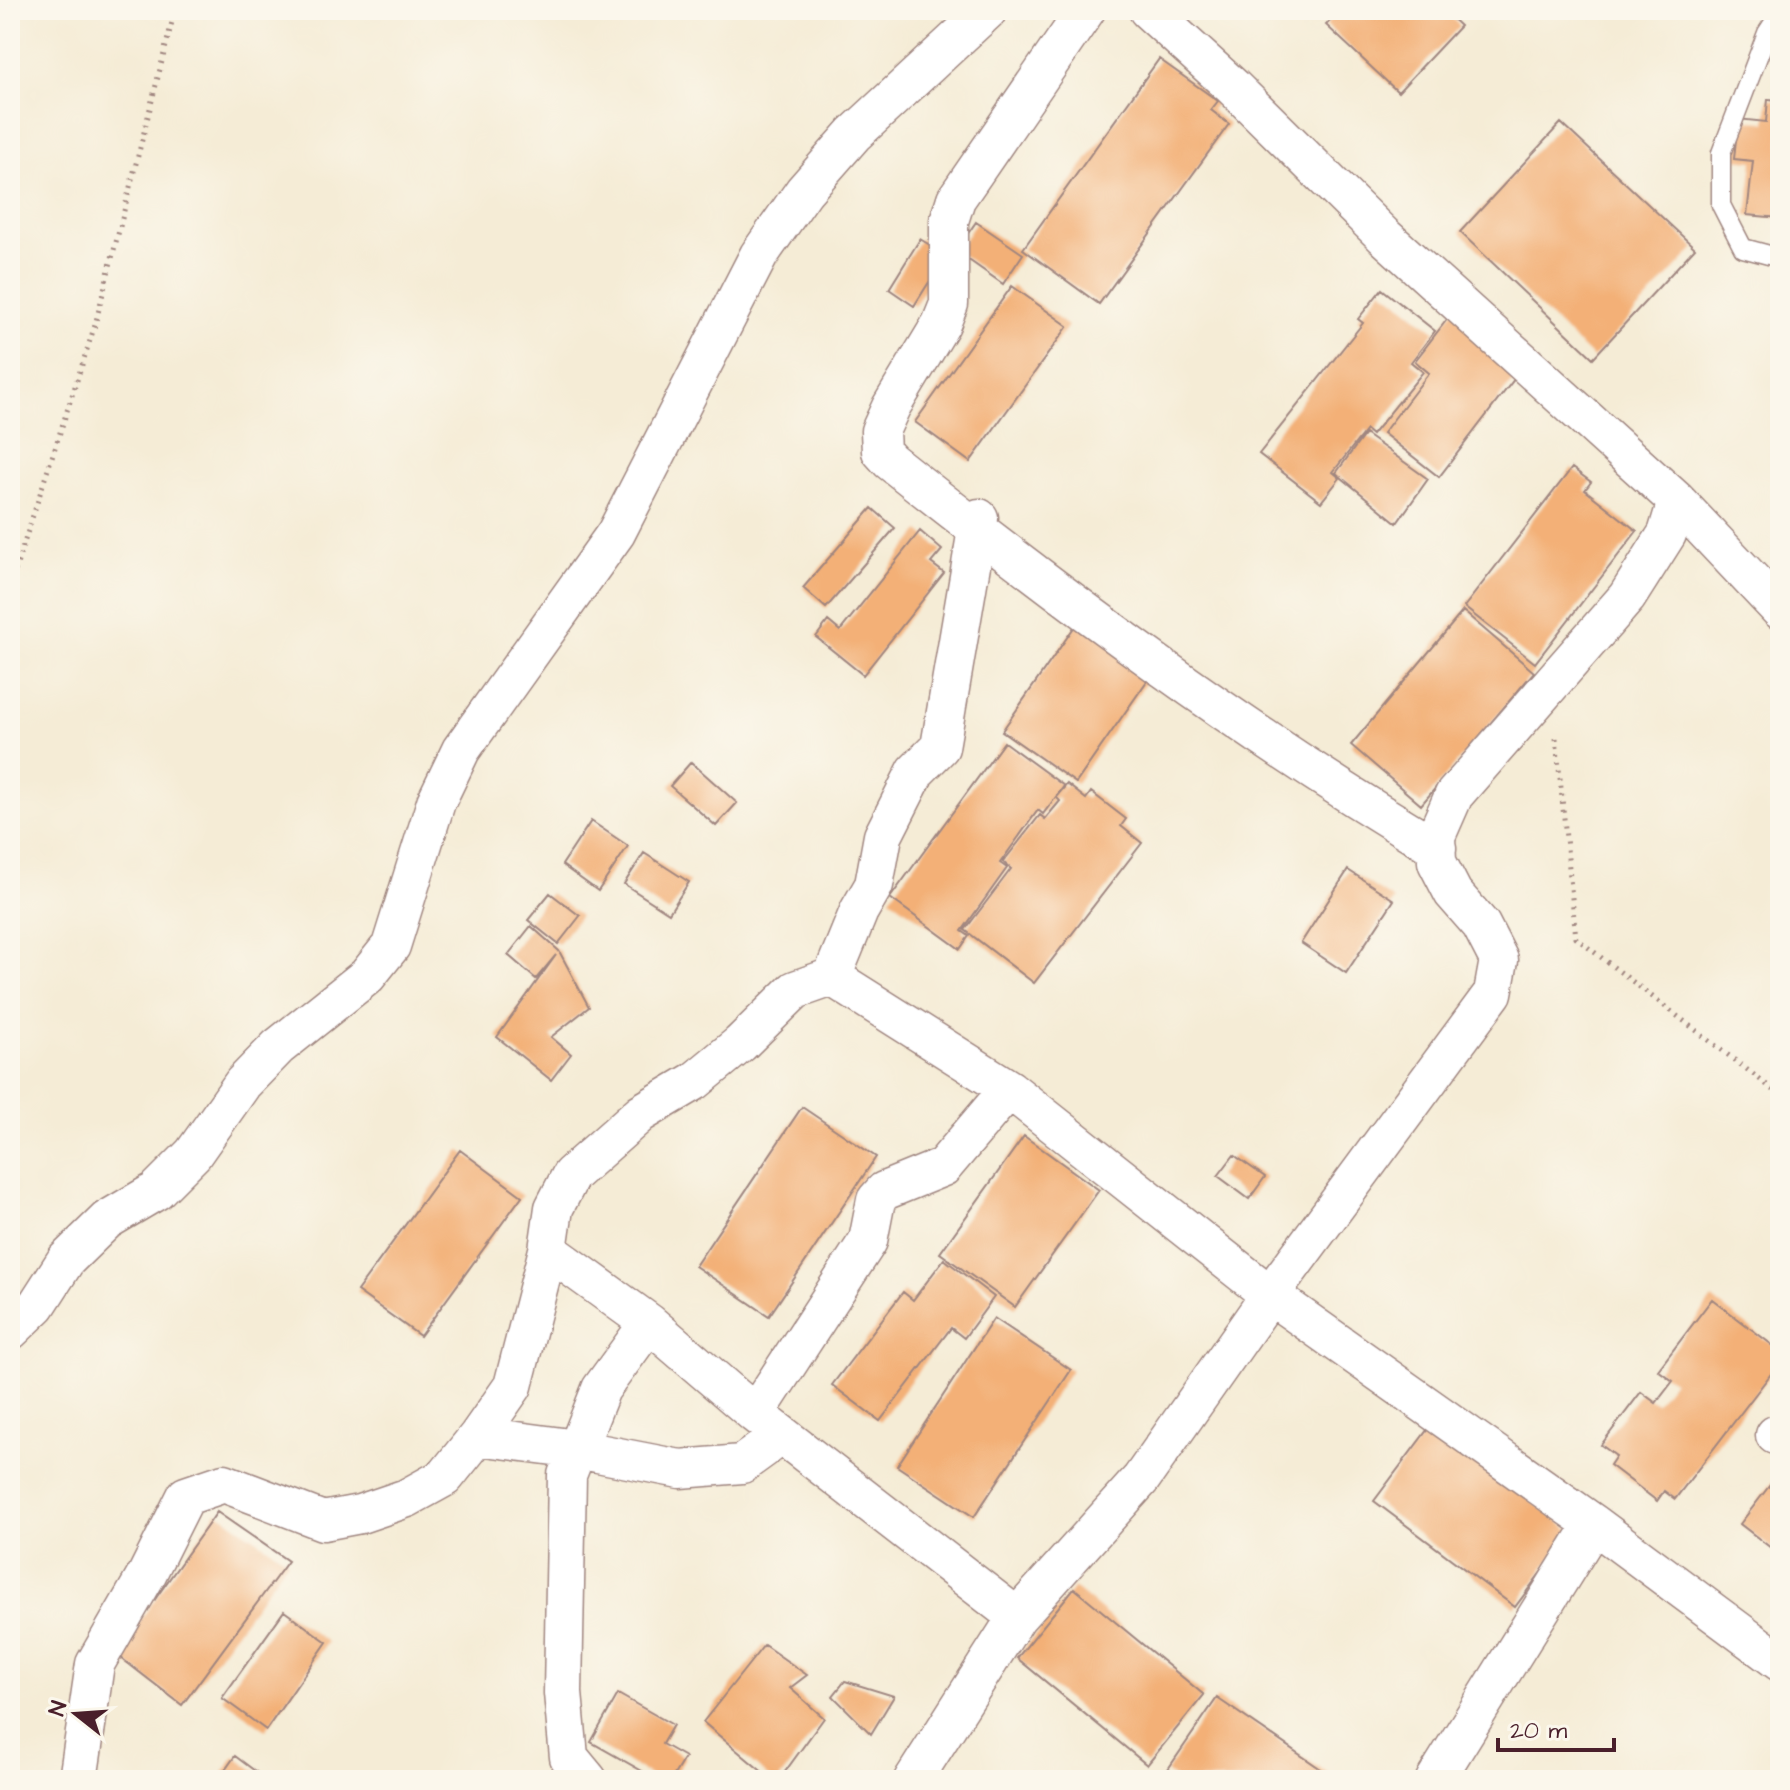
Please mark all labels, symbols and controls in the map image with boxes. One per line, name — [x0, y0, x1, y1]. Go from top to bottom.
north arrow — [36, 1674, 116, 1754]
text: N — [41, 1697, 75, 1720]
scale bar — [1498, 1702, 1614, 1752]
text: 20 m — [1510, 1714, 1567, 1748]

